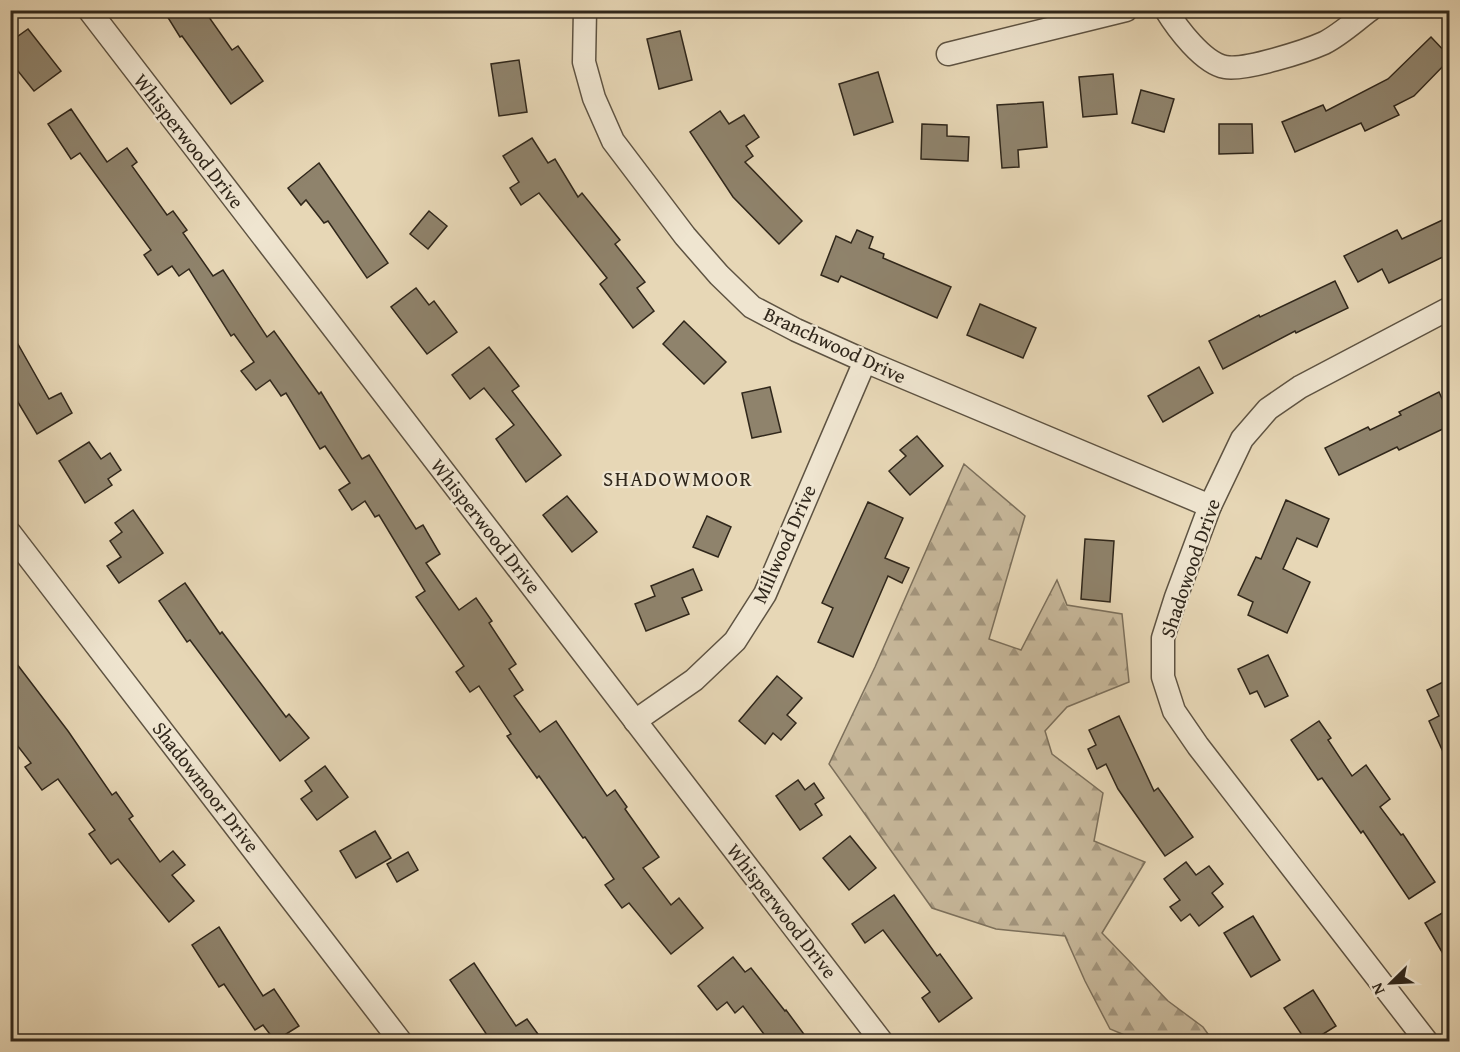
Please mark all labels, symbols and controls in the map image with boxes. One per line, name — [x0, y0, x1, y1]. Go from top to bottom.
street label: Whisperwood Drive — [127, 67, 251, 214]
street label: Branchwood Drive — [759, 299, 911, 390]
street label: Whisperwood Drive — [424, 452, 548, 599]
district label: SHADOWMOOR — [603, 463, 753, 494]
street label: Millwood Drive — [744, 480, 823, 608]
street label: Shadowood Drive — [1152, 494, 1227, 641]
street label: Shadowmoor Drive — [146, 715, 267, 858]
street label: Whisperwood Drive — [720, 837, 844, 984]
north arrow — [1361, 953, 1421, 1013]
text: N — [1364, 979, 1390, 999]

